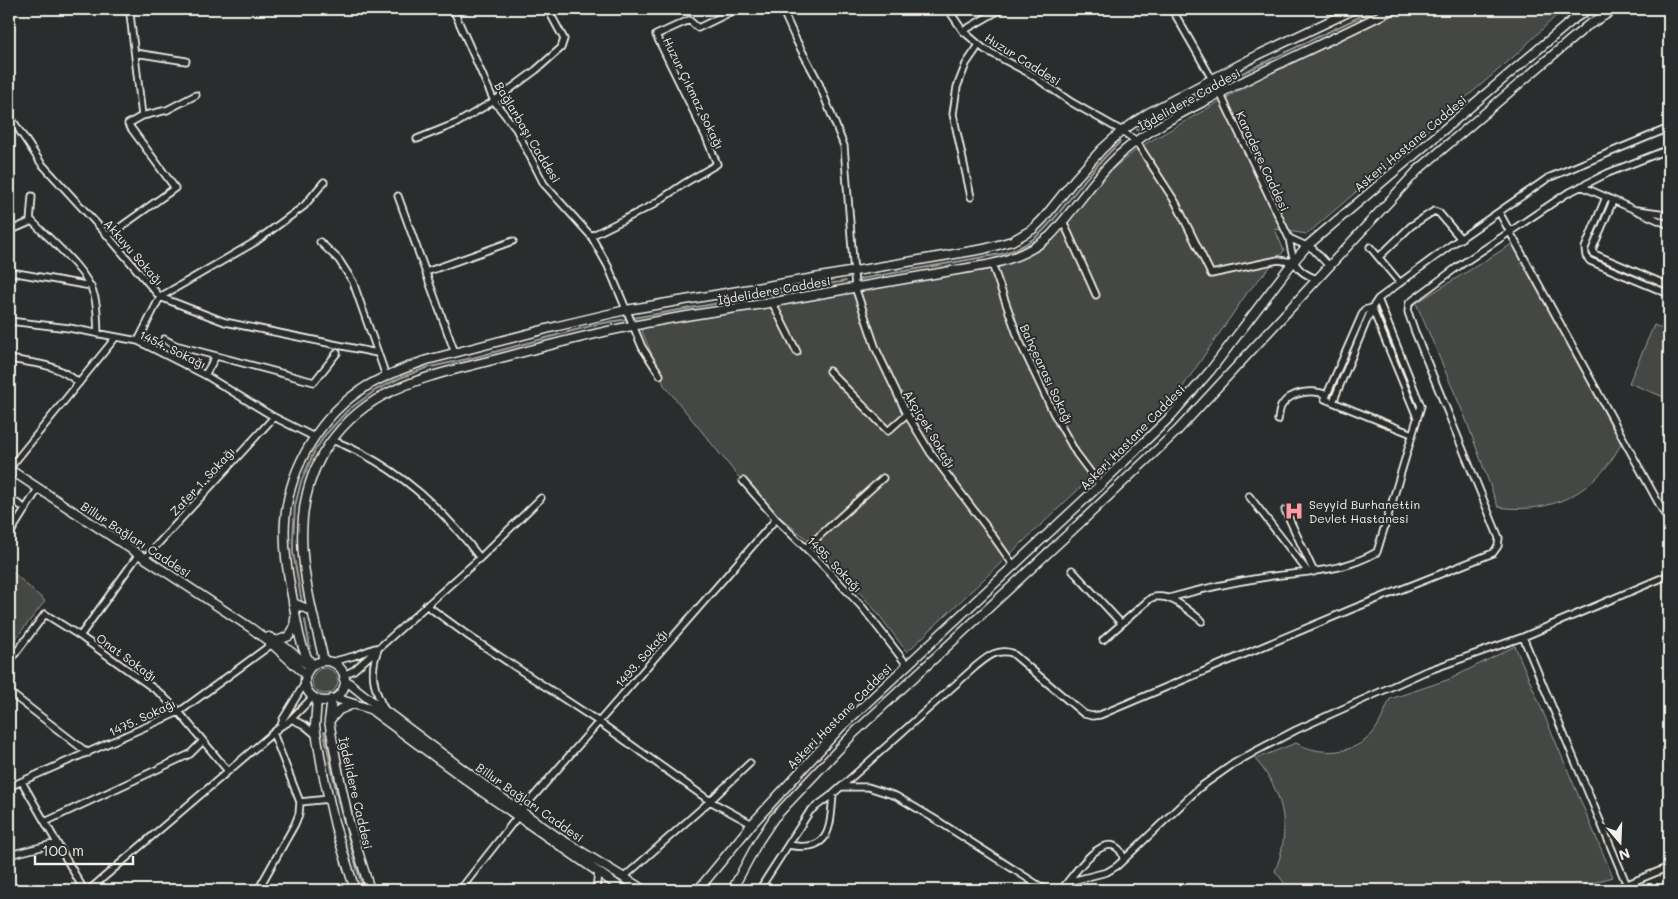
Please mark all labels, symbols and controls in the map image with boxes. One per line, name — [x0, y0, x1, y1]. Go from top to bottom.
street label: Huzur Caddesi — [982, 29, 1064, 89]
street label: Huzur Çıkmaz Sokağı — [660, 34, 728, 152]
street label: İğdelidere Caddesi — [1135, 64, 1243, 134]
street label: Bağlarbaşı Caddesi — [491, 79, 565, 185]
street label: Askeri Hastane Caddesi — [1350, 91, 1470, 195]
street label: Karadere Caddesi — [1233, 108, 1293, 214]
street label: Akkuyu Sokağı — [101, 216, 167, 288]
street label: İğdelidere Caddesi — [716, 272, 832, 308]
street label: Bahçearası Sokağı — [1017, 321, 1077, 427]
street label: 1454. Sokağı — [137, 326, 209, 372]
street label: Askeri Hastane Caddesi — [1076, 381, 1188, 493]
street label: Akçiçek Sokağı — [900, 387, 960, 471]
street label: Zafer 1. Sokağı — [166, 443, 238, 519]
place label: Seyyid Burhanettin Devlet Hastanesi — [1309, 496, 1420, 526]
street label: Billur Bağları Caddesi — [78, 497, 194, 581]
hospital icon: Seyyid Burhanettin Devlet Hastanesi — [1283, 500, 1305, 522]
street label: 1495. Sokağı — [804, 532, 866, 596]
street label: 1493. Sokağı — [611, 625, 671, 691]
street label: Onat Sokağı — [93, 630, 161, 684]
street label: Askeri Hastane Caddesi — [783, 660, 895, 772]
street label: 1475. Sokağı — [106, 695, 178, 739]
street label: İğdelidere Caddesi — [335, 735, 377, 851]
street label: Billur Bağları Caddesi — [473, 759, 587, 845]
north arrow — [1596, 816, 1646, 866]
scale bar — [35, 834, 132, 866]
text: 100 m — [42, 840, 84, 860]
text: N — [1616, 844, 1633, 865]

